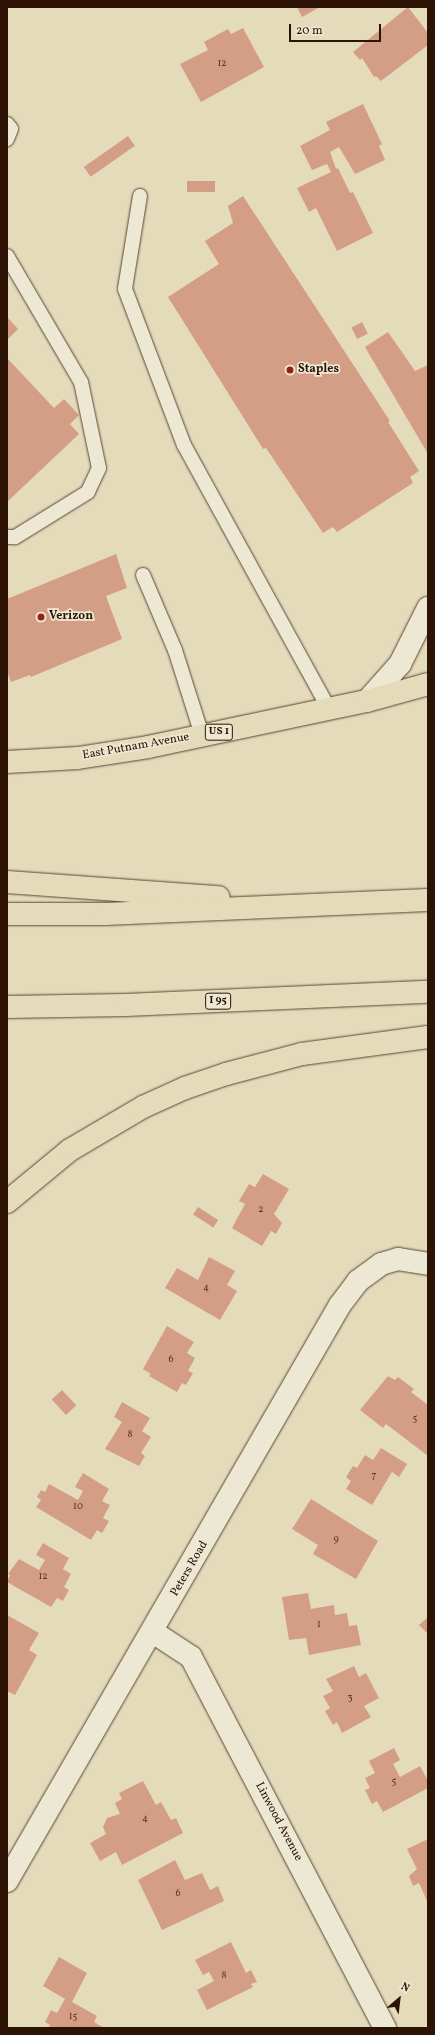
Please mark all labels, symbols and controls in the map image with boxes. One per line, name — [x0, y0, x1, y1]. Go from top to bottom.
scale bar — [291, 16, 383, 42]
text: 20 m — [296, 23, 323, 39]
house number: 12 — [217, 58, 227, 70]
place label: Staples — [298, 363, 339, 377]
marker: Staples — [285, 365, 295, 375]
place label: Verizon — [49, 610, 93, 624]
marker: Verizon — [36, 612, 46, 622]
road number: US 1 — [204, 723, 234, 741]
street label: East Putnam Avenue — [81, 731, 191, 763]
road number: I 95 — [205, 992, 231, 1010]
house number: 2 — [258, 1204, 264, 1216]
house number: 4 — [203, 1282, 209, 1294]
house number: 6 — [168, 1354, 174, 1366]
house number: 5 — [413, 1413, 417, 1425]
house number: 8 — [127, 1429, 133, 1441]
house number: 7 — [372, 1470, 376, 1482]
house number: 10 — [73, 1501, 83, 1513]
house number: 9 — [333, 1534, 339, 1546]
street label: Peters Road — [168, 1539, 212, 1599]
house number: 12 — [38, 1571, 48, 1583]
house number: 1 — [317, 1619, 321, 1631]
house number: 3 — [347, 1692, 353, 1704]
house number: 5 — [392, 1776, 396, 1788]
street label: Linwood Avenue — [251, 1780, 305, 1864]
house number: 4 — [142, 1813, 148, 1825]
house number: 6 — [175, 1888, 181, 1900]
house number: 8 — [221, 1970, 227, 1982]
north arrow — [379, 1979, 419, 2019]
text: N — [398, 1979, 412, 1996]
house number: 15 — [69, 2011, 77, 2023]

